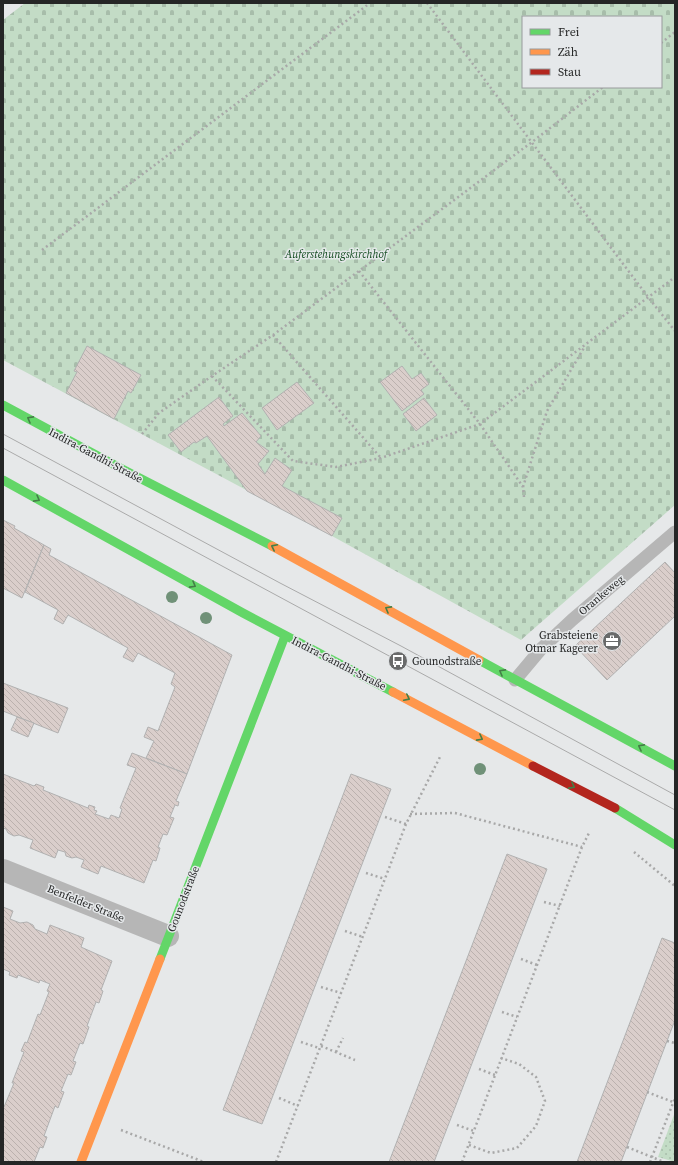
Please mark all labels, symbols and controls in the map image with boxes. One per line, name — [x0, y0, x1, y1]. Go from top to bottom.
legend — [522, 16, 662, 88]
text: Frei — [558, 24, 580, 40]
text: Zäh — [558, 44, 578, 60]
text: Stau — [558, 64, 581, 80]
park label: Auferstehungskirchhof — [284, 247, 390, 262]
one-way arrow — [27, 417, 34, 424]
street label: Indira-Gandhi-Straße — [46, 424, 146, 487]
one-way arrow — [33, 494, 40, 501]
one-way arrow — [271, 544, 278, 552]
street label: Orankeweg — [575, 572, 628, 619]
one-way arrow — [189, 581, 196, 588]
one-way arrow — [385, 607, 392, 614]
place label: Grabsteiene Otmar Kagerer — [525, 628, 598, 656]
office icon: Grabsteiene Otmar Kagerer — [601, 630, 623, 652]
street label: Indira-Gandhi-Straße — [289, 633, 389, 694]
bus stop icon: Gounodstraße — [387, 650, 409, 672]
place label: Gounodstraße — [412, 654, 482, 669]
one-way arrow — [499, 670, 506, 677]
one-way arrow — [403, 694, 410, 701]
one-way arrow — [476, 733, 484, 741]
one-way arrow — [638, 745, 645, 752]
one-way arrow — [568, 781, 575, 789]
street label: Gounodstraße — [164, 864, 203, 934]
street label: Benfelder Straße — [45, 881, 127, 926]

